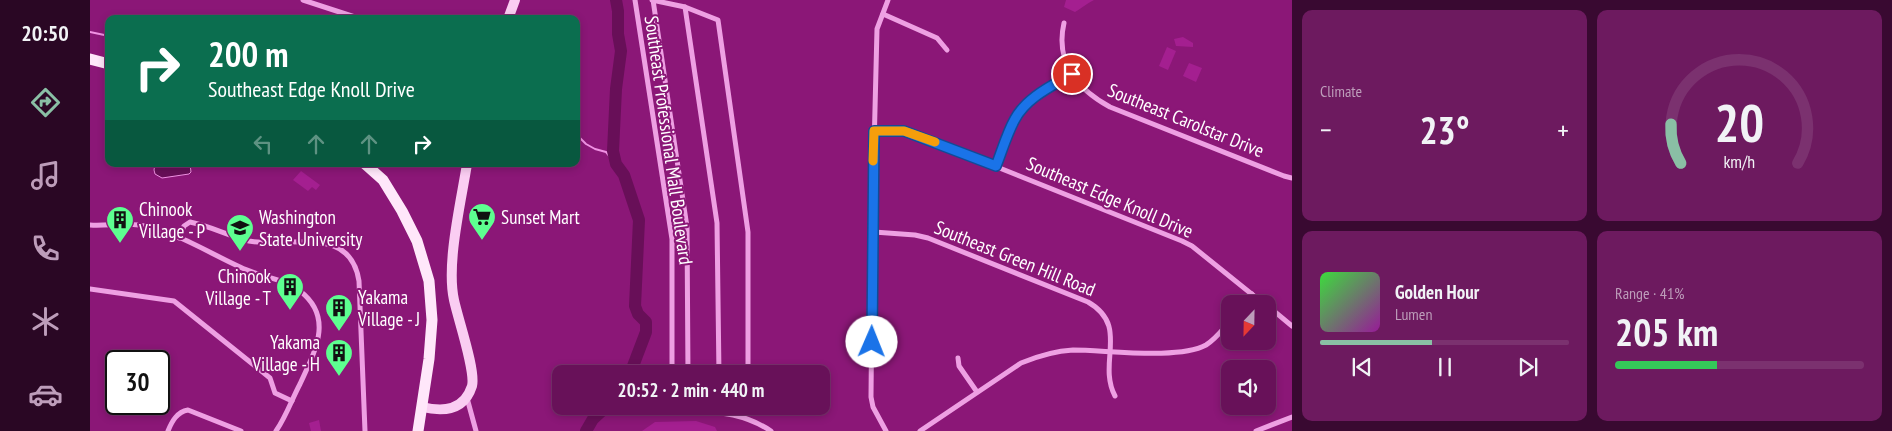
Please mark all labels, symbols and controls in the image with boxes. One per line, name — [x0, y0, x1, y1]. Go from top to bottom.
street label: Southeast Professional Mall Boulevard — [640, 14, 698, 266]
text: 20:50 — [21, 19, 69, 47]
text: 200 m — [208, 31, 289, 77]
icon: right — [125, 35, 190, 100]
pin — [1051, 53, 1093, 95]
icon: arrive — [1058, 60, 1086, 88]
text: Southeast Edge Knoll Drive — [208, 75, 415, 103]
street label: Southeast Carolstar Drive — [1104, 78, 1268, 162]
text: Climate — [1320, 81, 1362, 101]
icon: directions — [28, 85, 63, 120]
text: 20 — [1715, 89, 1764, 156]
text: 23° — [1419, 105, 1470, 154]
text: − — [1320, 111, 1332, 148]
text: + — [1557, 111, 1569, 148]
icon: left — [249, 130, 277, 158]
icon: ahead — [302, 130, 330, 158]
icon: ahead — [355, 130, 383, 158]
icon: right — [408, 130, 436, 158]
text: km/h — [1724, 150, 1755, 173]
street label: Southeast Edge Knoll Drive — [1023, 151, 1197, 243]
icon: music — [28, 158, 63, 193]
place label: Chinook Village - P — [138, 197, 206, 243]
supermarket icon: Sunset Mart — [467, 202, 497, 241]
building icon: Chinook Village - P — [105, 205, 135, 244]
place label: Washington State University — [259, 205, 363, 251]
place label: Sunset Mart — [501, 205, 581, 229]
school or university icon: Washington State University — [225, 213, 255, 252]
street label: Southeast Green Hill Road — [931, 215, 1099, 301]
icon: phone — [28, 231, 63, 266]
place label: Chinook Village - T — [204, 264, 272, 310]
building icon: Chinook Village - T — [275, 272, 305, 311]
text: Golden Hour — [1395, 280, 1479, 304]
text: Range · 41% — [1615, 283, 1684, 303]
place label: Yakama Village - J — [357, 285, 420, 331]
building icon: Yakama Village - J — [324, 293, 354, 332]
north arrow — [1221, 295, 1276, 350]
map controls — [1221, 295, 1276, 415]
icon: climate — [28, 304, 63, 339]
text: Lumen — [1395, 304, 1432, 324]
text: 205 km — [1615, 307, 1718, 356]
position arrow — [845, 315, 897, 367]
place label: Yakama Village - H — [251, 330, 320, 376]
building icon: Yakama Village - H — [324, 338, 354, 377]
speed limit sign: 30 — [105, 350, 170, 415]
icon: previous — [1348, 353, 1376, 381]
icon: pause — [1431, 353, 1459, 381]
icon: next — [1514, 353, 1542, 381]
button: sound — [1221, 360, 1276, 415]
icon: car — [28, 377, 63, 412]
text: 20:52 · 2 min · 440 m — [618, 378, 764, 402]

